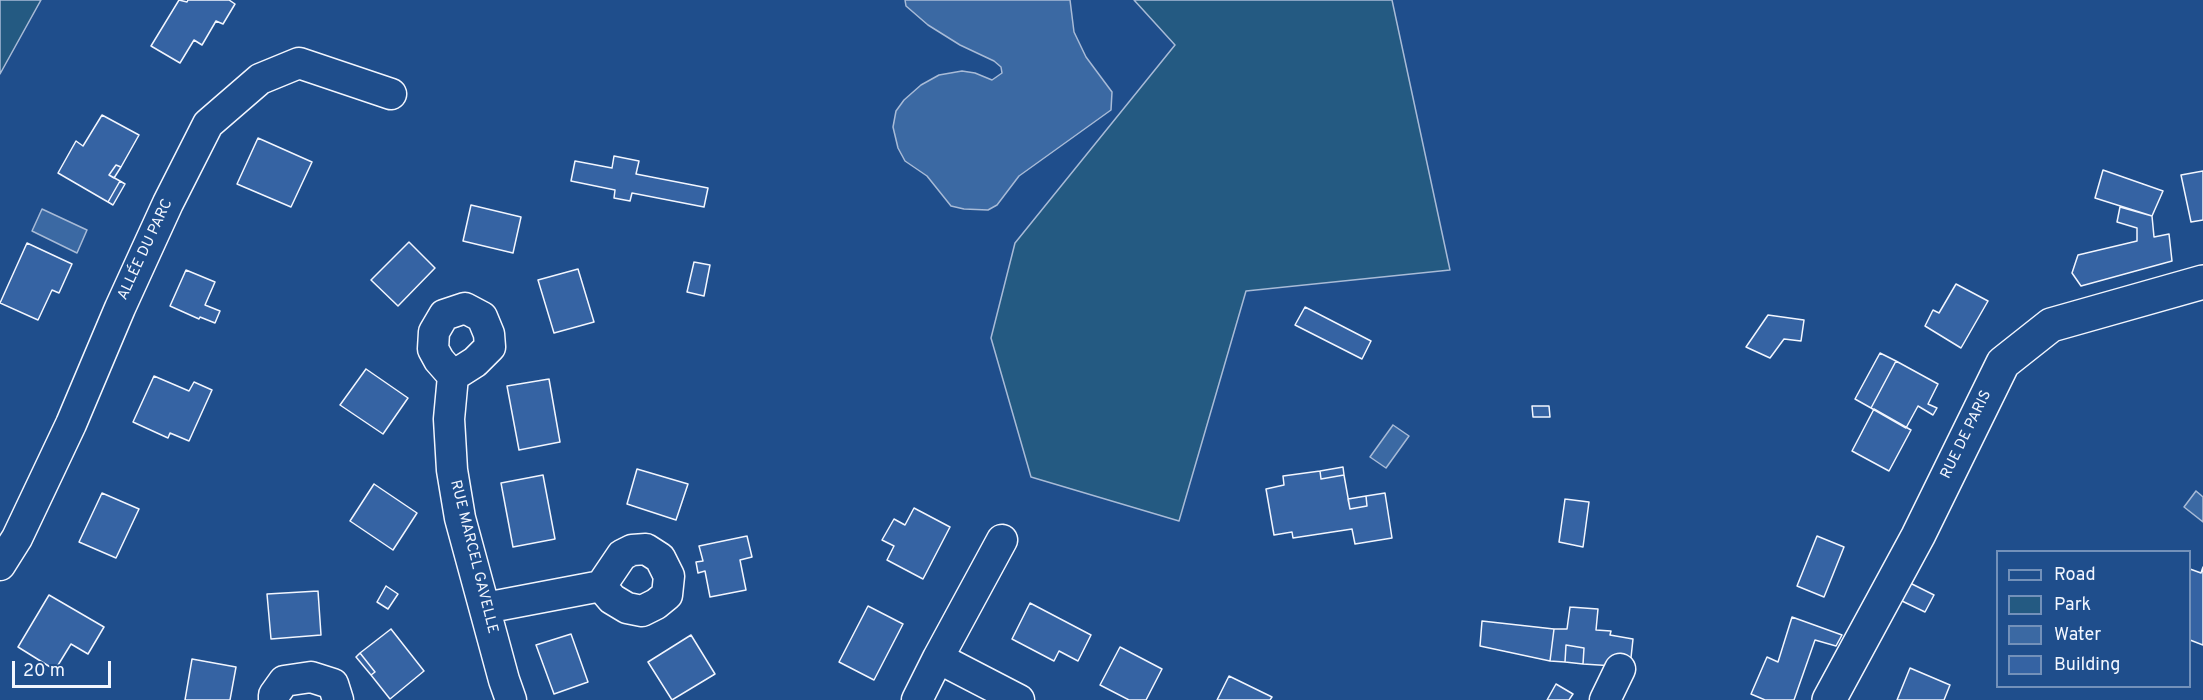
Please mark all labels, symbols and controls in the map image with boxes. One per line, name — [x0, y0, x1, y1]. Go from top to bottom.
street label: ALLÉE DU PARC — [115, 197, 177, 303]
street label: RUE DE PARIS — [1938, 388, 1996, 482]
street label: RUE MARCEL GAVELLE — [445, 478, 501, 636]
legend — [1996, 550, 2191, 688]
text: Road — [2054, 564, 2096, 587]
text: Park — [2054, 594, 2091, 617]
text: Water — [2054, 624, 2101, 647]
scale bar — [15, 649, 114, 687]
text: Building — [2054, 654, 2120, 677]
text: 20 m — [23, 660, 65, 683]

